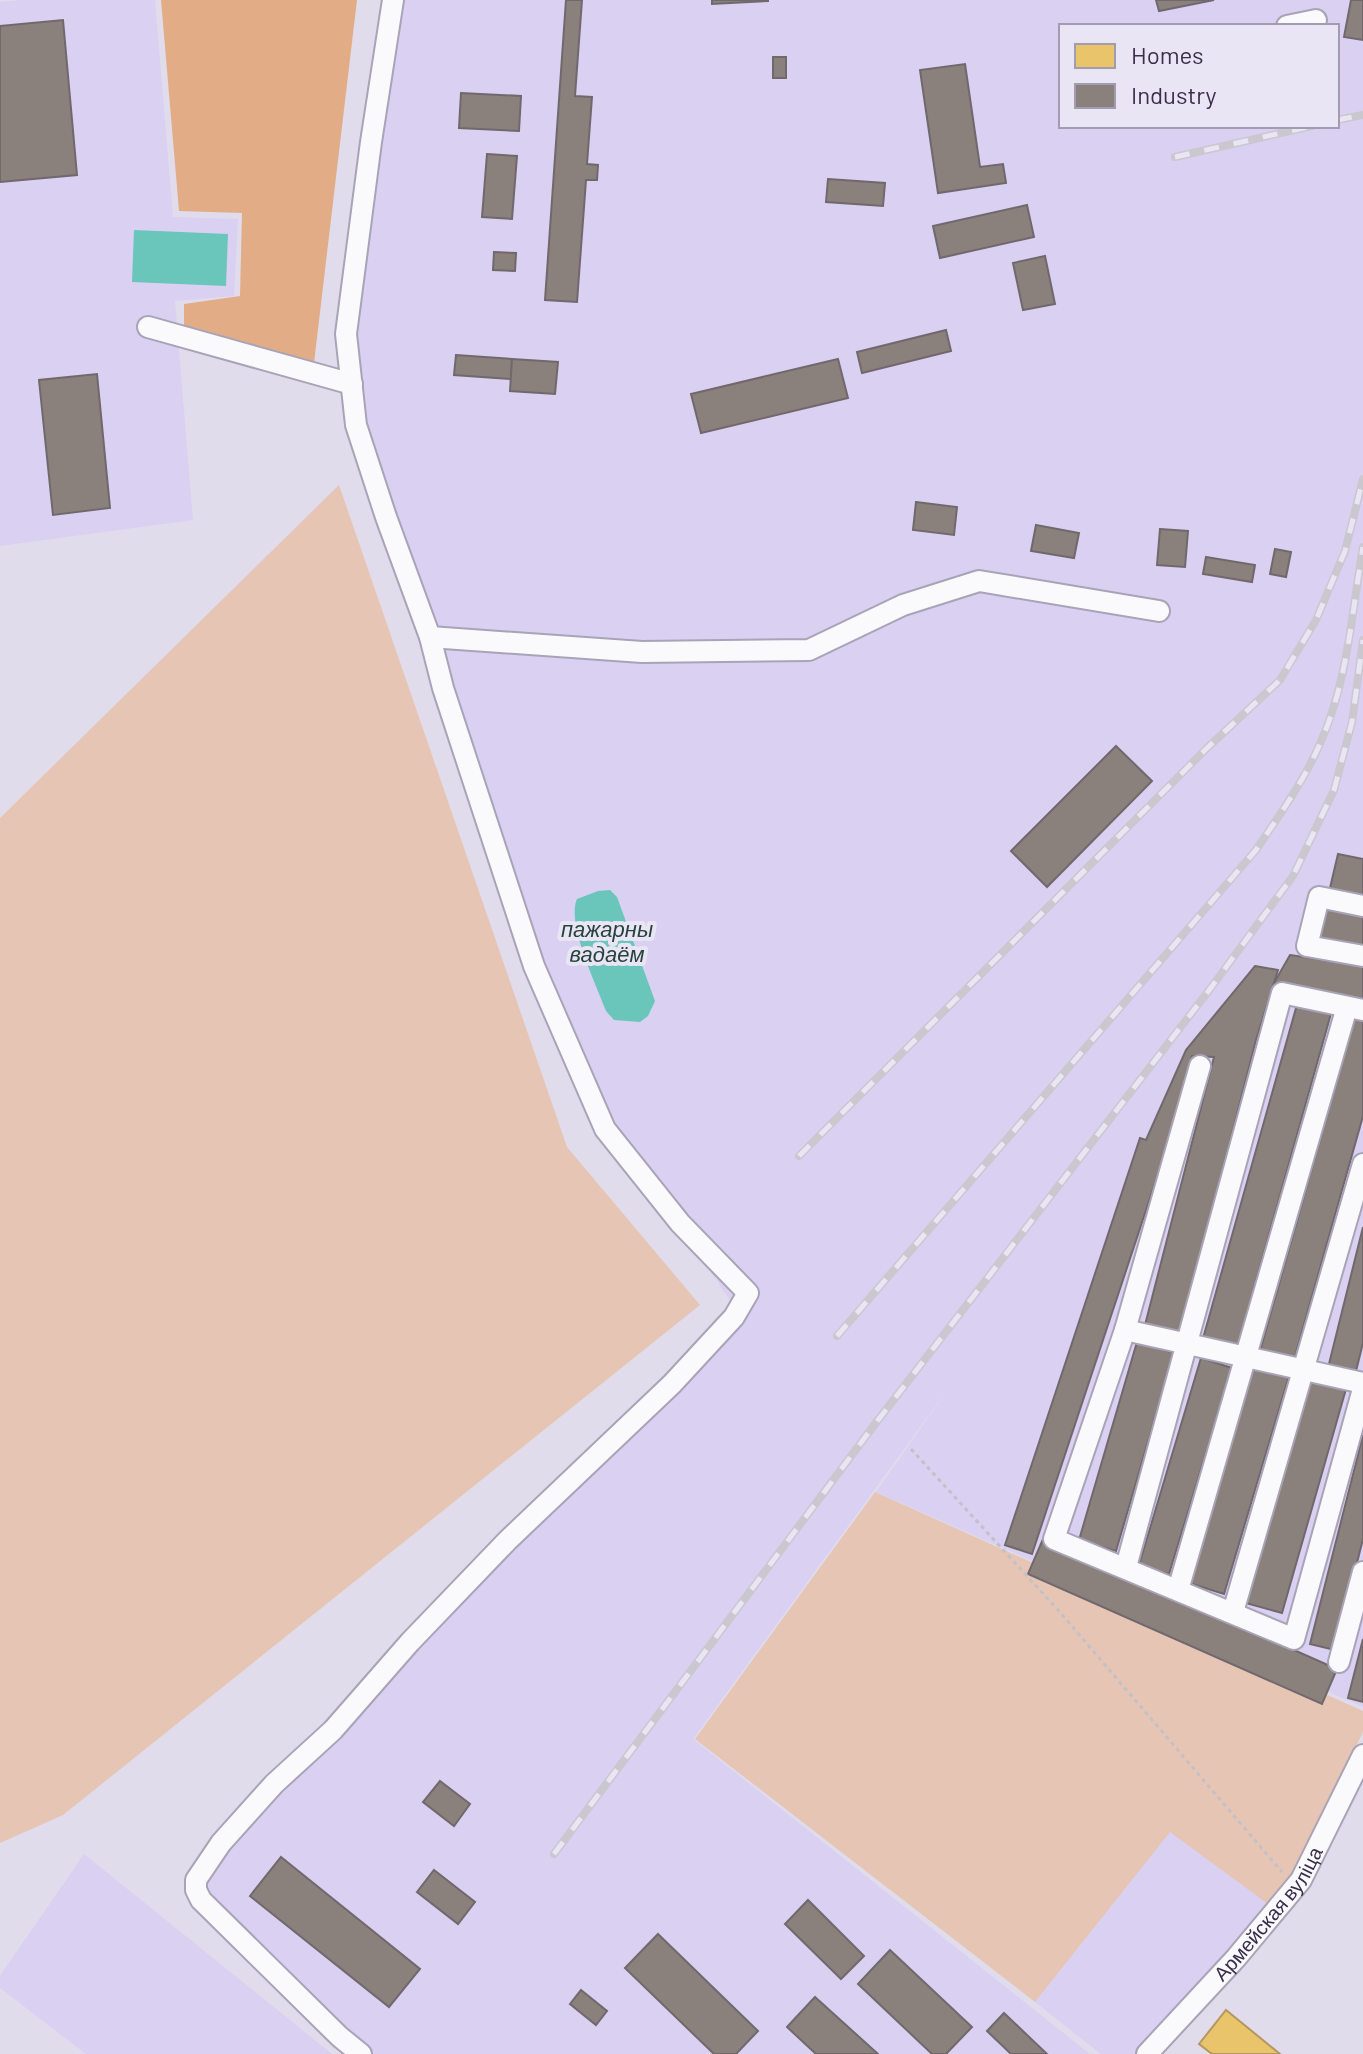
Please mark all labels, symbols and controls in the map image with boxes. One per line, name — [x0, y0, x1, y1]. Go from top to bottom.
legend — [1059, 24, 1339, 128]
text: Homes — [1131, 40, 1204, 69]
text: Industry — [1131, 80, 1217, 109]
water label: пажарны вадаём — [561, 915, 653, 966]
street label: Армейская вуліца — [1208, 1842, 1327, 1985]

